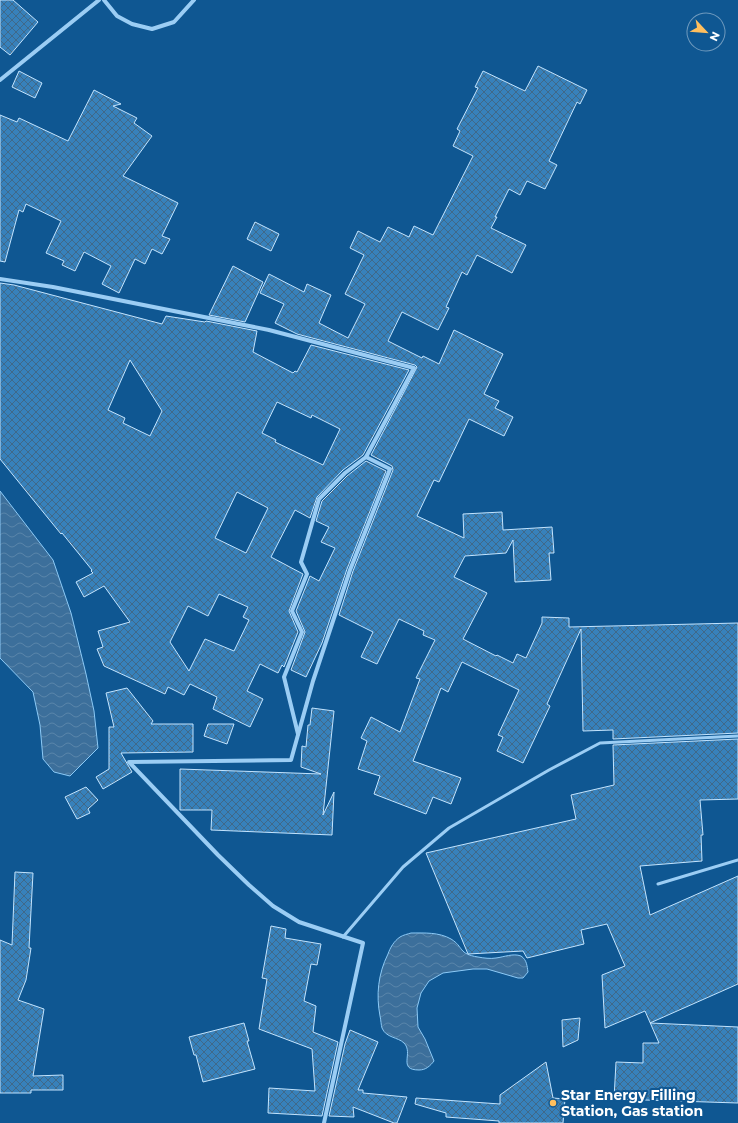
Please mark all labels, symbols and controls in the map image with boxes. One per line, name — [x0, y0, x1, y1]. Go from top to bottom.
north arrow — [686, 12, 726, 52]
text: N — [707, 29, 723, 43]
place label: Star Energy Filling Station, Gas station — [561, 1086, 703, 1120]
marker: Star Energy Filling Station, Gas station — [548, 1098, 558, 1108]

